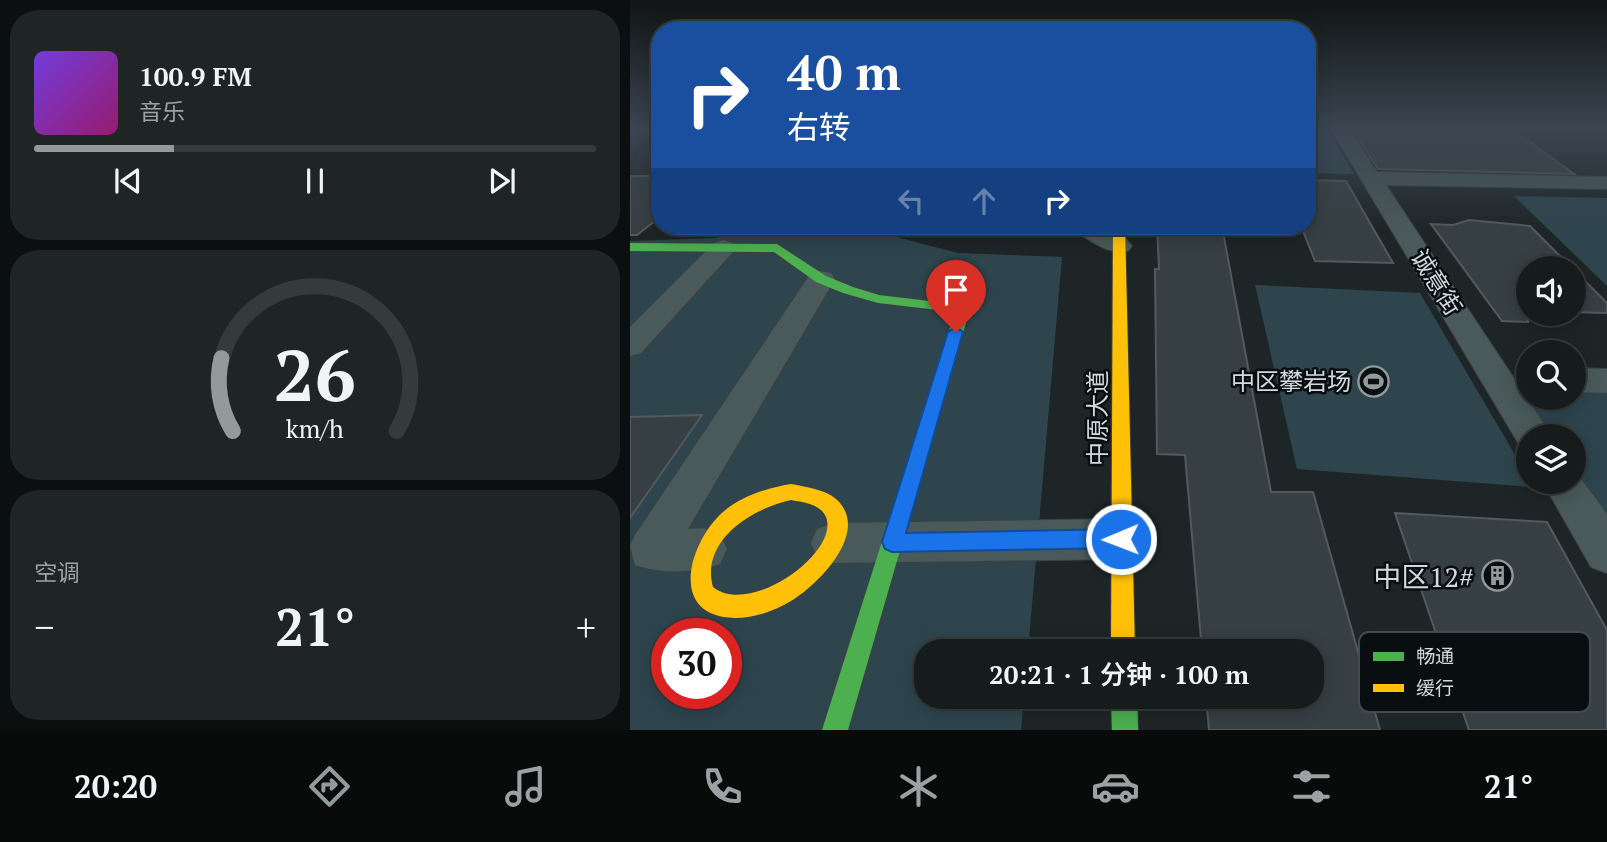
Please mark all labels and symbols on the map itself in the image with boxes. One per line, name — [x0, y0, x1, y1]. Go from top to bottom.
street label: 诚意街 — [1404, 243, 1470, 321]
pin — [926, 260, 986, 332]
sports icon: 中区攀岩场 — [1357, 364, 1391, 398]
place label: 中区攀岩场 — [1231, 365, 1351, 397]
street label: 中原大道 — [1081, 370, 1113, 466]
position arrow — [1084, 502, 1158, 576]
place label: 中区12# — [1373, 558, 1474, 595]
building icon: 中区12# — [1480, 559, 1514, 593]
speed limit sign: 30 — [651, 618, 742, 709]
legend — [1359, 632, 1590, 712]
text: 畅通 — [1416, 643, 1454, 668]
text: 缓行 — [1416, 675, 1454, 700]

